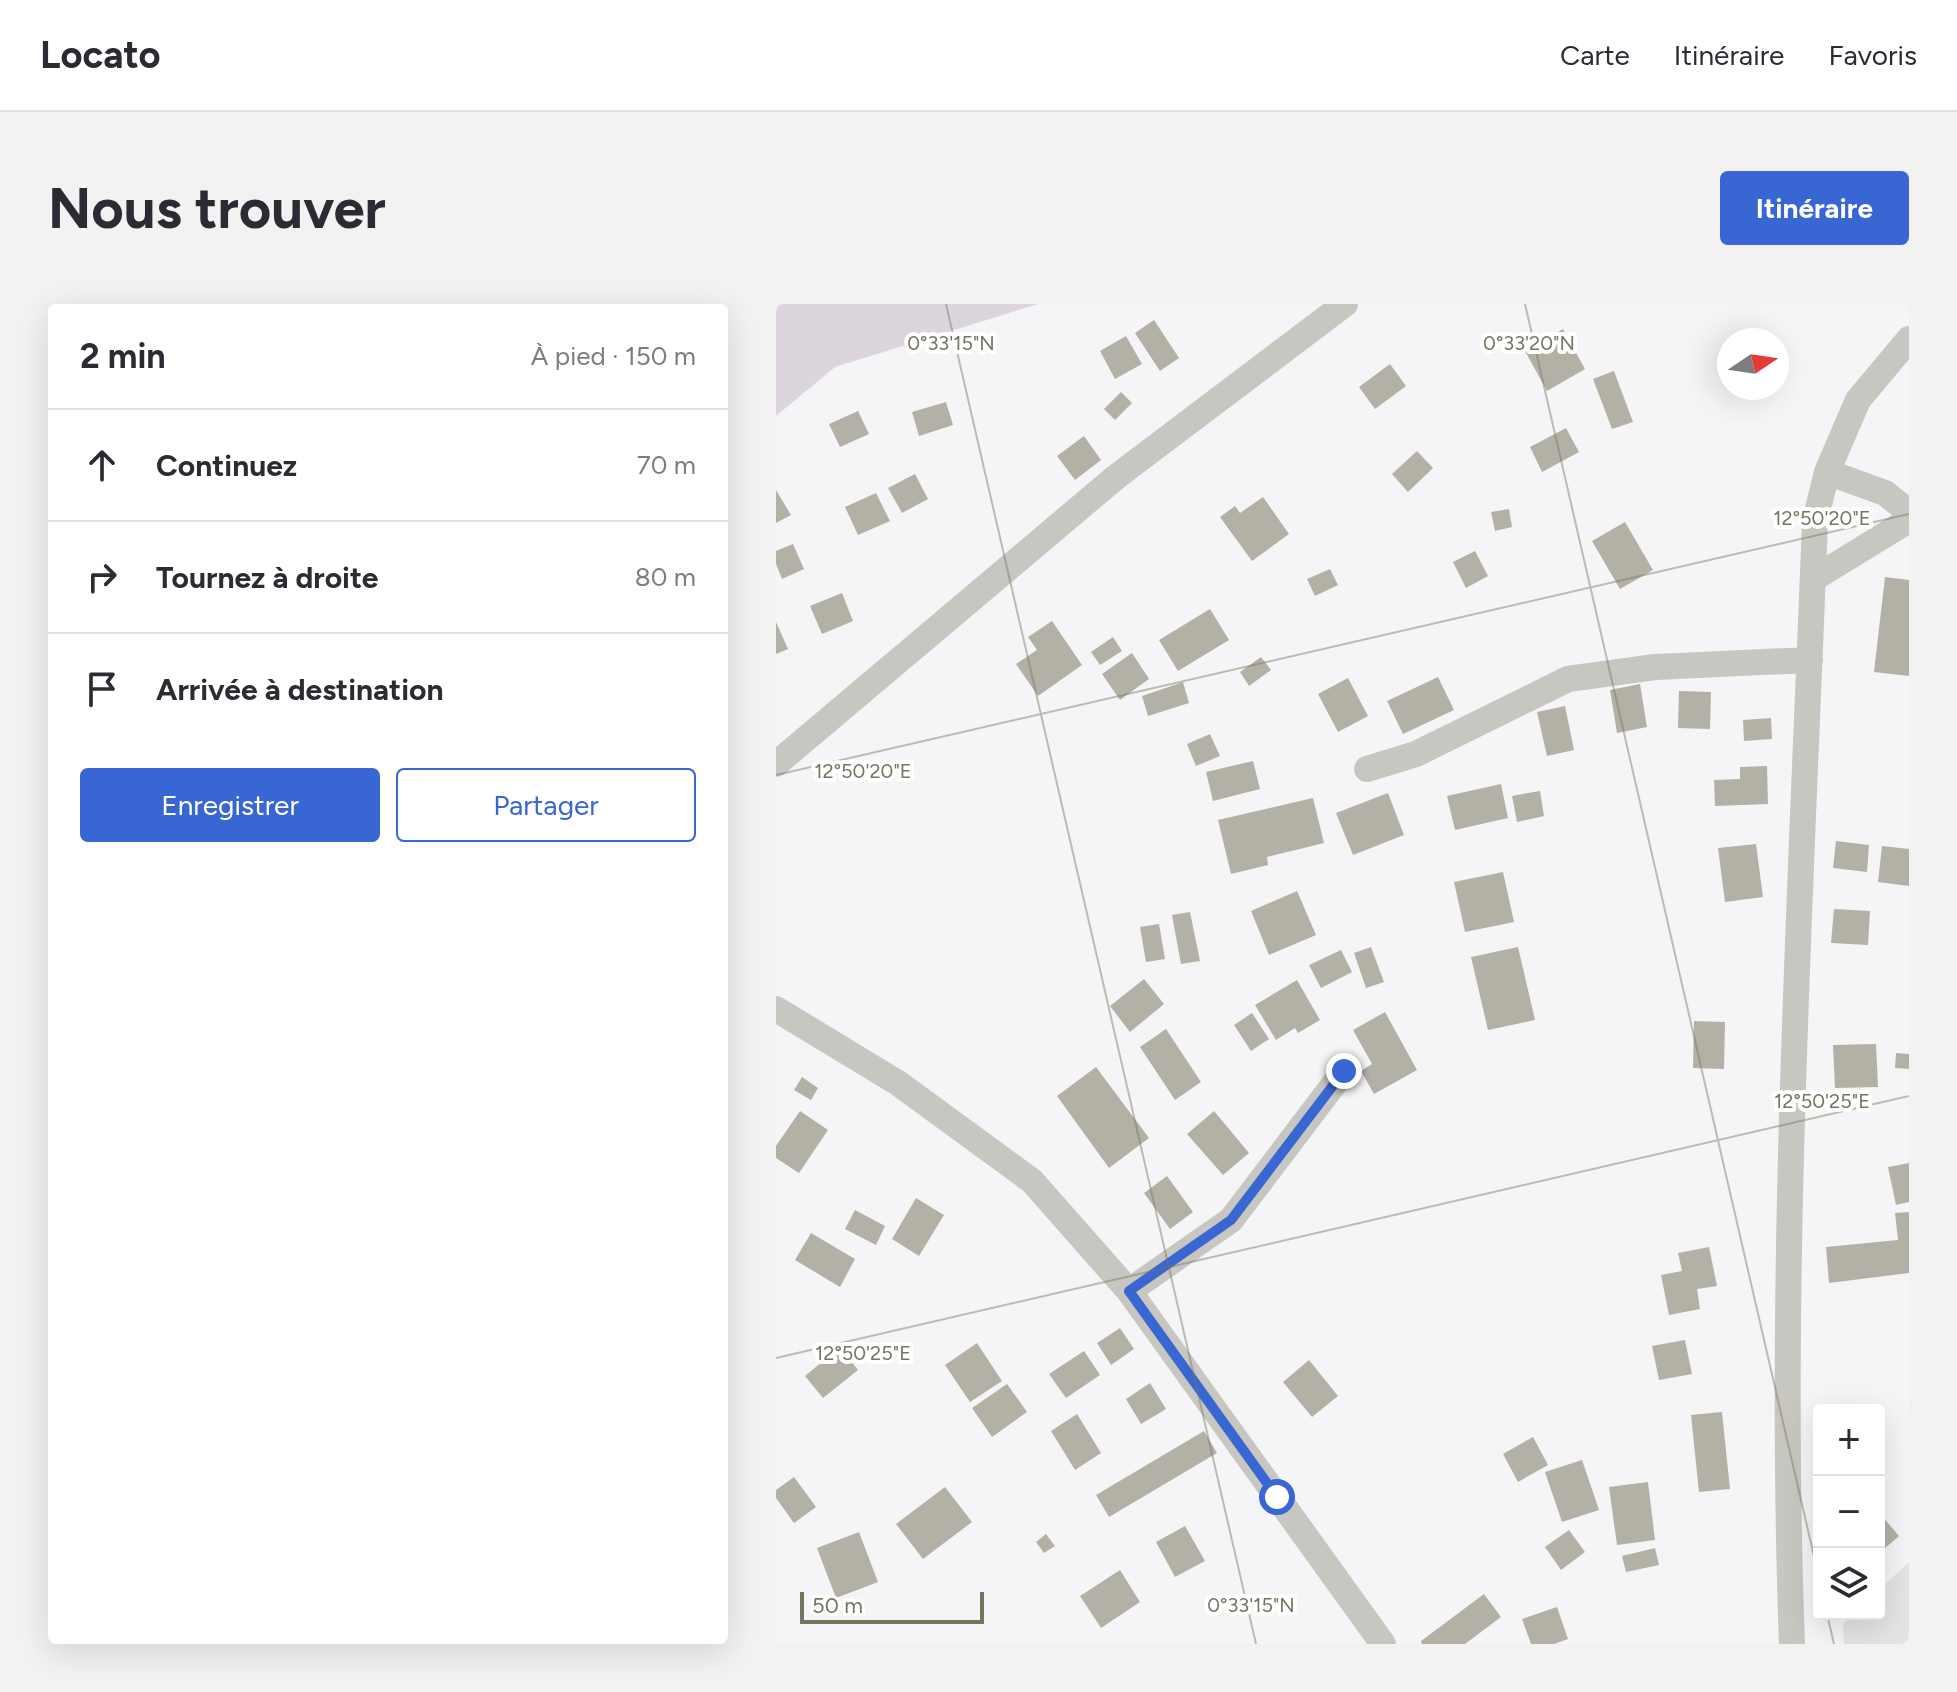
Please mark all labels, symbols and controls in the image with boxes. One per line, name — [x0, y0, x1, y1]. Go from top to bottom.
text: Locato — [40, 32, 161, 78]
text: Carte — [1560, 38, 1630, 72]
text: Itinéraire — [1674, 38, 1784, 72]
text: Favoris — [1828, 38, 1917, 72]
button: Itinéraire — [1720, 171, 1909, 245]
text: Nous trouver — [48, 175, 386, 242]
north arrow — [1717, 328, 1789, 400]
text: 0°33'15"N — [907, 331, 995, 355]
text: 0°33'20"N — [1483, 331, 1575, 355]
text: 2 min — [80, 336, 166, 377]
text: À pied · 150 m — [531, 340, 696, 372]
icon: ahead — [80, 443, 124, 487]
text: Continuez — [156, 447, 297, 484]
text: 70 m — [637, 449, 696, 481]
text: 12°50'20"E — [1773, 506, 1871, 530]
icon: right — [80, 555, 124, 599]
text: Tournez à droite — [156, 559, 378, 596]
text: 80 m — [635, 561, 696, 593]
icon: arrive — [80, 667, 124, 711]
text: Arrivée à destination — [156, 671, 443, 708]
text: 12°50'20"E — [814, 759, 912, 783]
button: Enregistrer — [80, 768, 380, 842]
button: Partager — [396, 768, 696, 842]
route end — [1326, 1053, 1362, 1089]
text: 12°50'25"E — [1774, 1089, 1870, 1113]
text: 12°50'25"E — [815, 1341, 911, 1365]
map controls — [1813, 1404, 1885, 1620]
button: + — [1813, 1404, 1885, 1476]
button: − — [1813, 1476, 1885, 1548]
route start — [1259, 1479, 1295, 1515]
button: layers — [1813, 1548, 1885, 1620]
scale bar — [800, 1588, 984, 1624]
text: 50 m — [812, 1592, 863, 1619]
text: 0°33'15"N — [1207, 1593, 1295, 1617]

